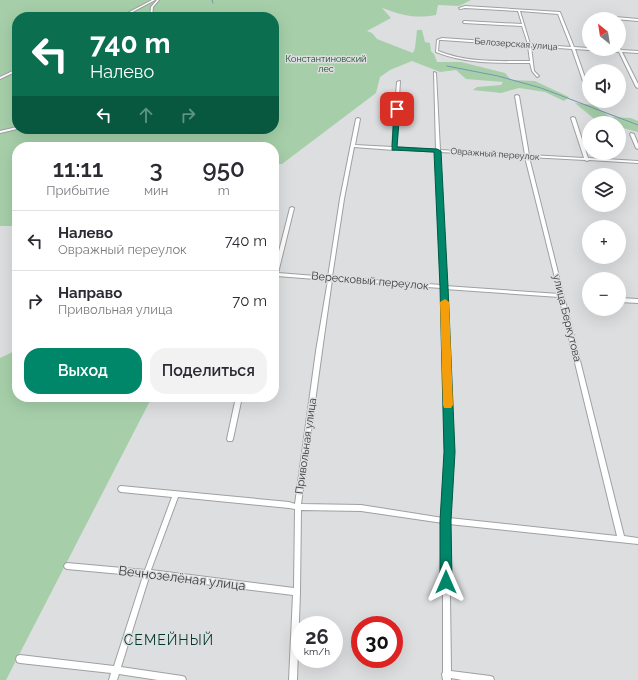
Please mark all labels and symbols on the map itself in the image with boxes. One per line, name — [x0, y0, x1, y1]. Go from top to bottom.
north arrow — [582, 12, 626, 56]
street label: Белозерская улица — [474, 36, 558, 52]
park label: Константиновский лес — [286, 54, 366, 74]
pin — [380, 92, 414, 126]
street label: Овражный переулок — [450, 146, 540, 162]
street label: Вересковый переулок — [311, 269, 430, 293]
street label: улица Беркутова — [550, 273, 584, 363]
street label: Привольная улица — [293, 397, 319, 495]
position arrow — [425, 561, 467, 603]
street label: Вечнозелёная улица — [118, 563, 246, 593]
speed limit sign: 30 — [351, 616, 403, 668]
district label: СЕМЕЙНЫЙ — [124, 631, 214, 648]

